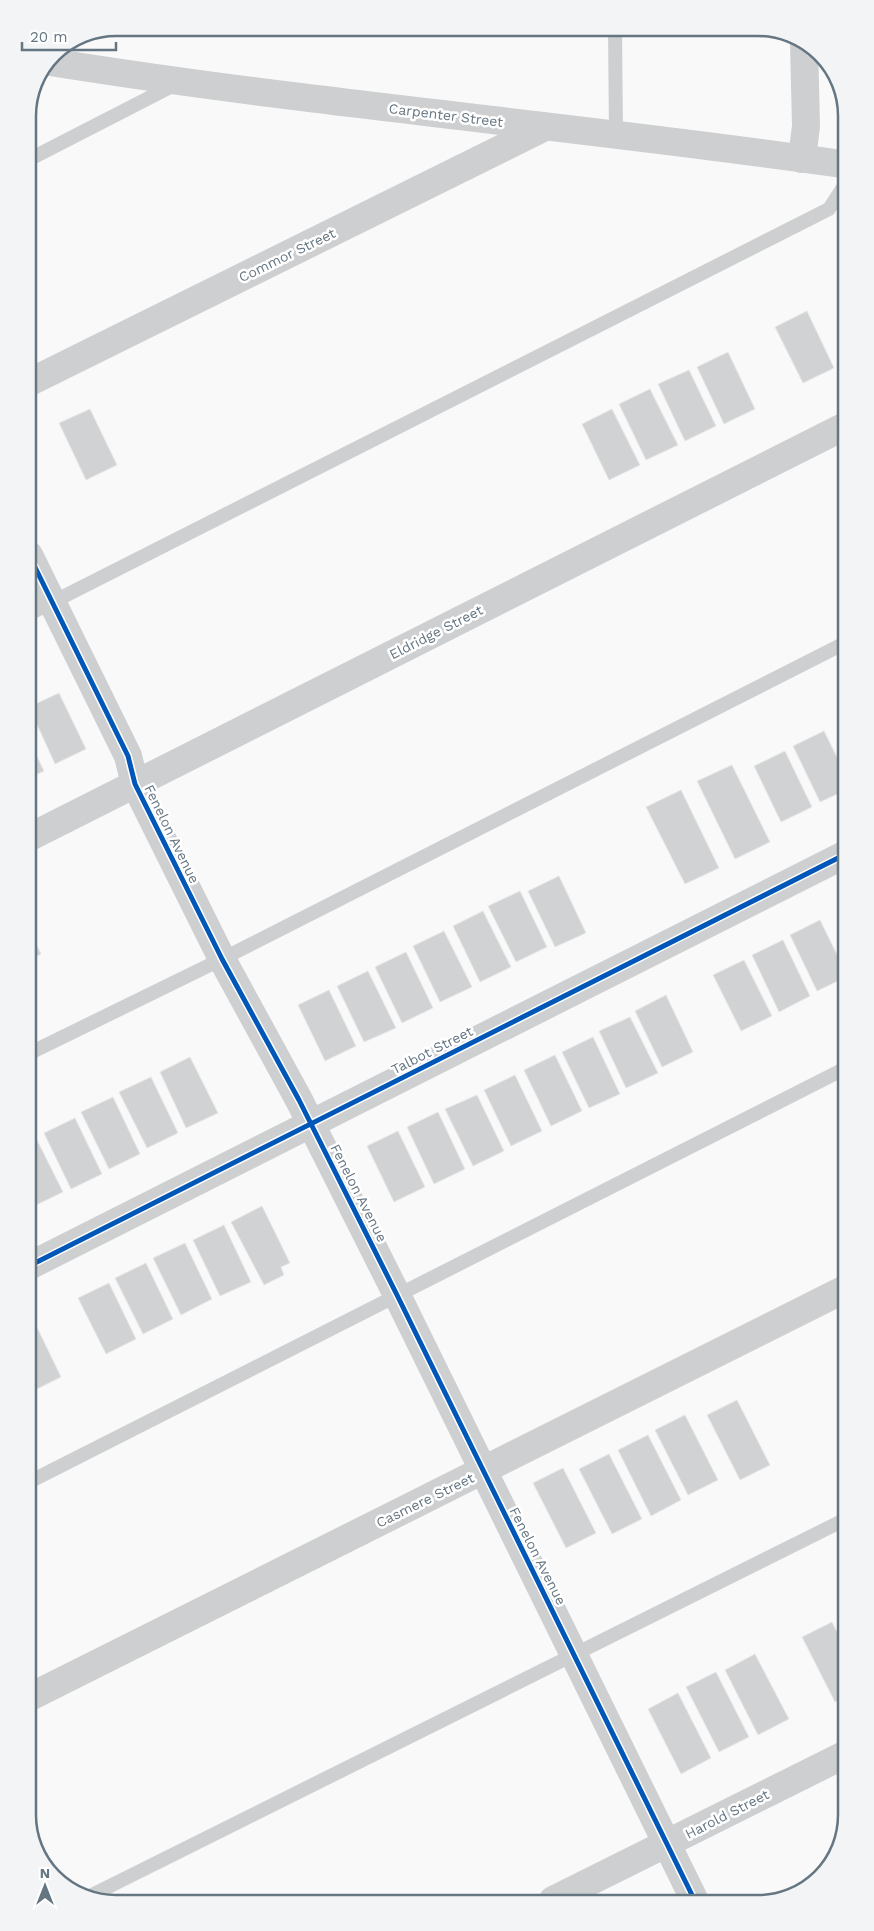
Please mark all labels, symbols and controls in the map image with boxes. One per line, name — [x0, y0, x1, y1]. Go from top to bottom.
scale bar — [22, 20, 116, 52]
text: 20 m — [30, 28, 68, 46]
street label: Carpenter Street — [388, 100, 504, 130]
street label: Commor Street — [236, 225, 338, 285]
street label: Eldridge Street — [387, 602, 485, 662]
street label: Fenelon Avenue — [141, 782, 203, 886]
street label: Talbot Street — [389, 1023, 475, 1077]
street label: Fenelon Avenue — [327, 1141, 391, 1245]
street label: Casmere Street — [373, 1469, 477, 1531]
street label: Fenelon Avenue — [506, 1504, 570, 1608]
street label: Harold Street — [682, 1786, 772, 1842]
north arrow — [20, 1861, 70, 1911]
text: N — [40, 1865, 50, 1881]

